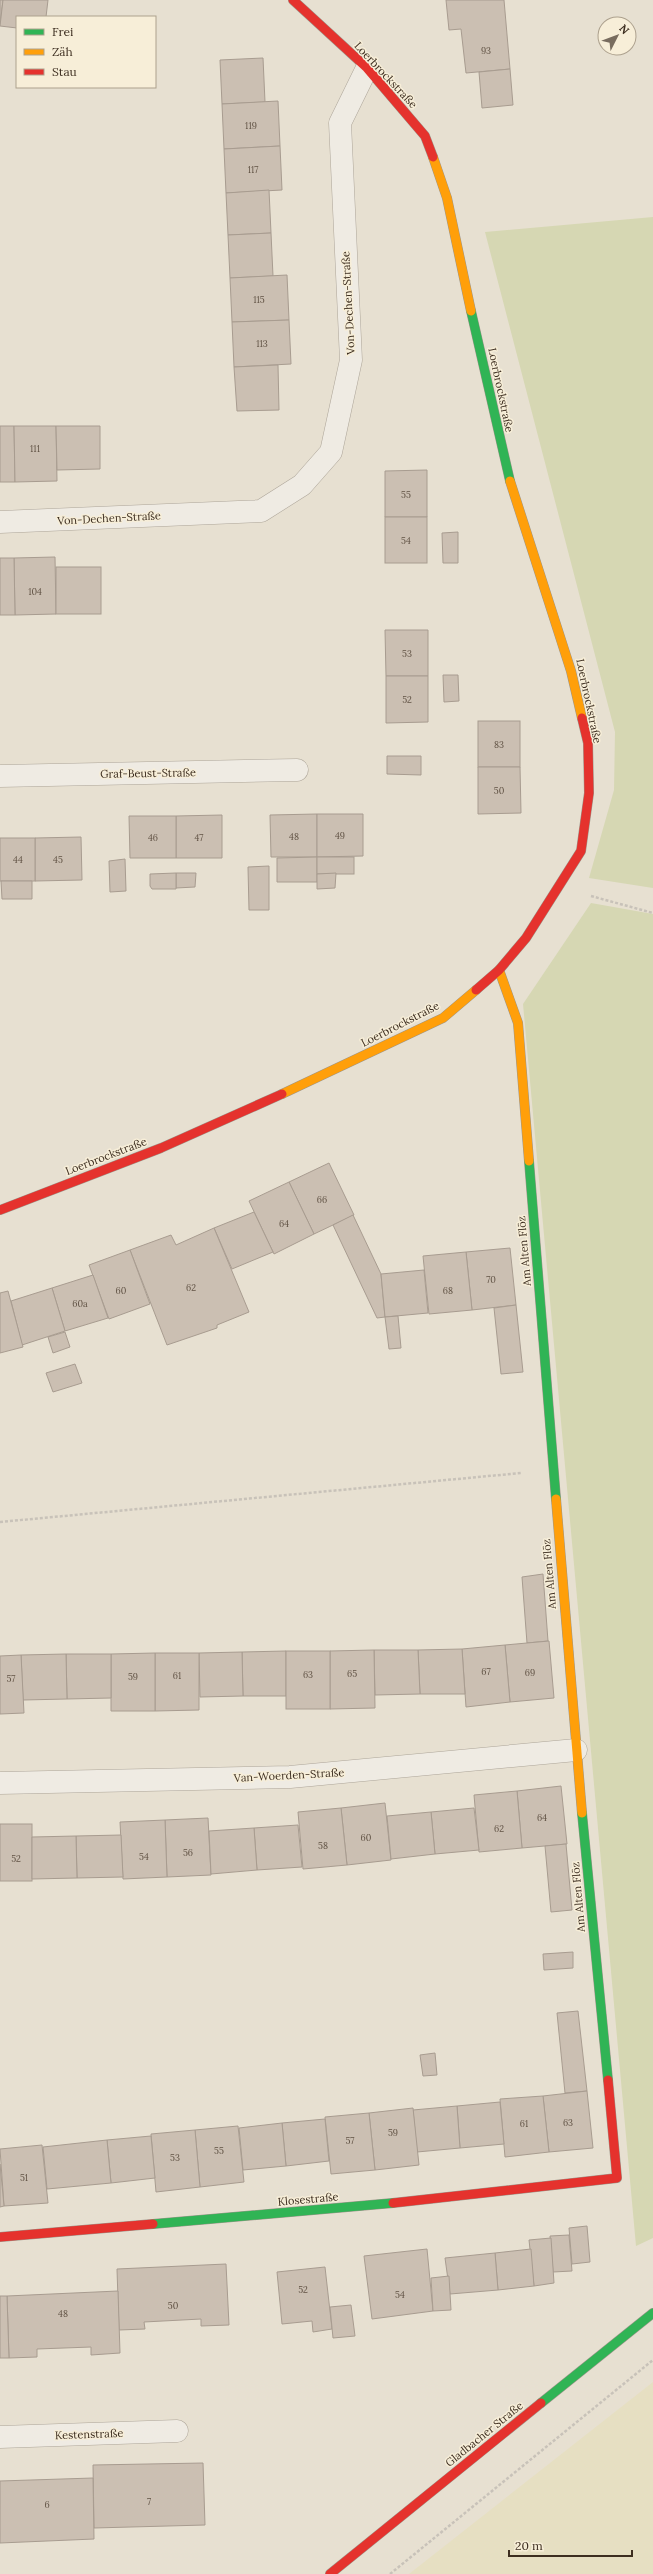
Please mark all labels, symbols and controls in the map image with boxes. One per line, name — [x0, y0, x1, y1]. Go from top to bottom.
legend — [16, 16, 156, 88]
north arrow — [597, 16, 637, 56]
text: N — [616, 21, 633, 38]
text: Frei — [52, 24, 73, 39]
street label: Loerbrockstraße — [352, 39, 420, 111]
text: Zäh — [52, 44, 73, 59]
house number: 93 — [481, 45, 491, 56]
text: Stau — [52, 64, 77, 79]
house number: 119 — [245, 120, 257, 131]
house number: 117 — [248, 164, 258, 175]
street label: Von-Dechen-Straße — [338, 251, 358, 356]
house number: 115 — [253, 294, 265, 305]
house number: 113 — [256, 338, 268, 349]
street label: Loerbrockstraße — [485, 347, 517, 434]
house number: 111 — [30, 443, 40, 454]
house number: 55 — [401, 489, 411, 500]
street label: Von-Dechen-Straße — [56, 508, 161, 528]
house number: 54 — [401, 535, 411, 546]
house number: 104 — [28, 586, 42, 597]
house number: 53 — [402, 648, 412, 659]
street label: Loerbrockstraße — [573, 658, 605, 745]
house number: 52 — [402, 694, 412, 705]
house number: 83 — [494, 739, 504, 750]
street label: Graf-Beust-Straße — [100, 765, 196, 781]
house number: 50 — [494, 785, 505, 796]
house number: 49 — [335, 830, 345, 841]
house number: 48 — [289, 831, 299, 842]
house number: 46 — [148, 832, 158, 843]
house number: 47 — [194, 832, 204, 843]
house number: 44 — [13, 854, 23, 865]
house number: 45 — [53, 854, 63, 865]
street label: Loerbrockstraße — [359, 998, 441, 1050]
street label: Loerbrockstraße — [63, 1134, 149, 1178]
house number: 66 — [317, 1194, 327, 1205]
street label: Am Alten Flöz — [514, 1215, 534, 1288]
house number: 64 — [279, 1218, 289, 1229]
house number: 70 — [486, 1274, 496, 1285]
house number: 62 — [186, 1282, 196, 1293]
house number: 60 — [116, 1285, 127, 1296]
house number: 68 — [443, 1285, 453, 1296]
house number: 60a — [72, 1298, 88, 1309]
street label: Am Alten Flöz — [539, 1538, 559, 1611]
house number: 67 — [481, 1666, 491, 1677]
house number: 69 — [525, 1667, 535, 1678]
house number: 65 — [347, 1668, 357, 1679]
house number: 63 — [303, 1669, 313, 1680]
house number: 61 — [173, 1670, 181, 1681]
house number: 59 — [128, 1671, 138, 1682]
house number: 57 — [6, 1673, 16, 1684]
street label: Van-Woerden-Straße — [232, 1765, 345, 1785]
house number: 64 — [537, 1812, 547, 1823]
house number: 62 — [494, 1823, 504, 1834]
house number: 60 — [361, 1832, 372, 1843]
house number: 58 — [318, 1840, 328, 1851]
house number: 56 — [183, 1847, 193, 1858]
house number: 54 — [139, 1851, 149, 1862]
house number: 52 — [11, 1853, 21, 1864]
street label: Am Alten Flöz — [568, 1861, 588, 1934]
house number: 63 — [563, 2117, 573, 2128]
house number: 61 — [520, 2118, 528, 2129]
house number: 59 — [388, 2127, 398, 2138]
house number: 57 — [345, 2135, 355, 2146]
house number: 55 — [214, 2145, 224, 2156]
house number: 53 — [170, 2152, 180, 2163]
house number: 51 — [20, 2172, 28, 2183]
street label: Klosestraße — [277, 2189, 339, 2209]
house number: 52 — [298, 2284, 308, 2295]
house number: 54 — [395, 2289, 405, 2300]
house number: 50 — [168, 2300, 179, 2311]
house number: 48 — [58, 2308, 68, 2319]
street label: Gladbacher Straße — [442, 2398, 526, 2470]
street label: Kestenstraße — [55, 2426, 123, 2442]
house number: 7 — [147, 2496, 151, 2507]
house number: 6 — [44, 2499, 50, 2510]
scale bar — [509, 2532, 632, 2558]
text: 20 m — [515, 2538, 543, 2553]

